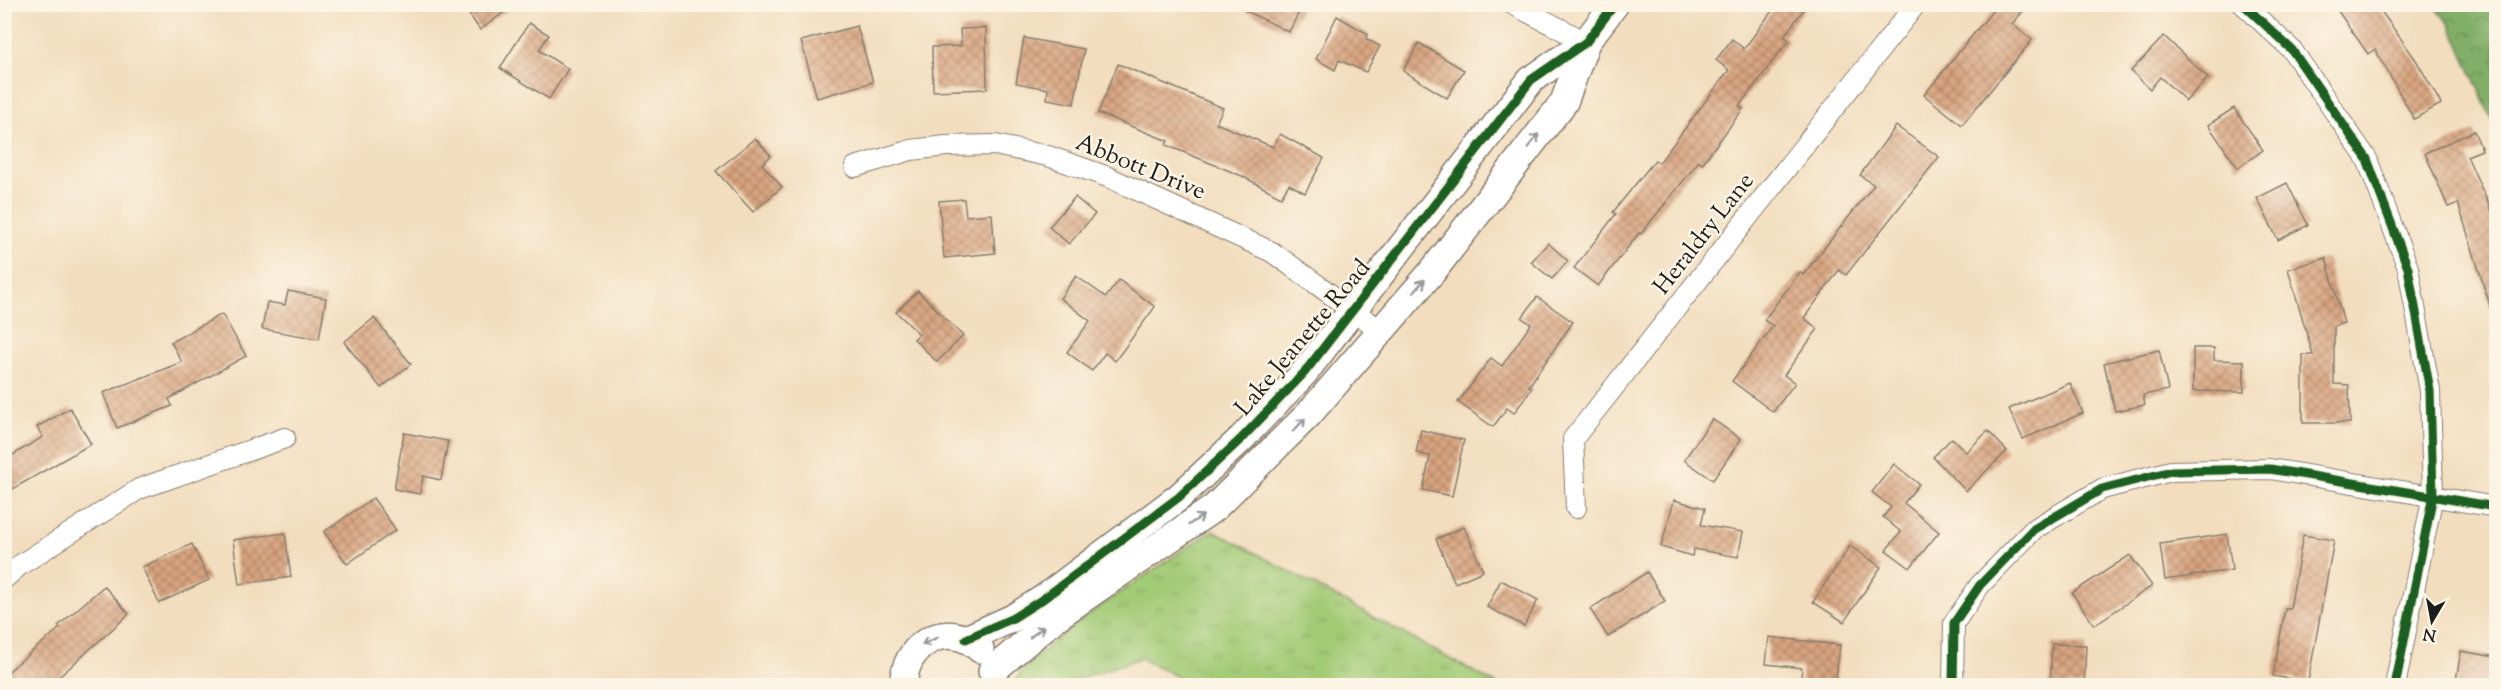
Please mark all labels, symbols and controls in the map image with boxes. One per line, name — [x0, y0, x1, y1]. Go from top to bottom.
street label: Abbott Drive — [1070, 126, 1210, 209]
one-way arrow — [1526, 134, 1539, 150]
street label: Heraldry Lane — [1646, 166, 1763, 303]
street label: Lake Jeanette Road — [1228, 252, 1380, 424]
one-way arrow — [1412, 279, 1426, 294]
one-way arrow — [1291, 417, 1306, 432]
one-way arrow — [1187, 514, 1203, 526]
north arrow — [2402, 591, 2462, 651]
text: N — [2421, 621, 2438, 646]
one-way arrow — [1028, 626, 1044, 639]
one-way arrow — [921, 636, 939, 648]

